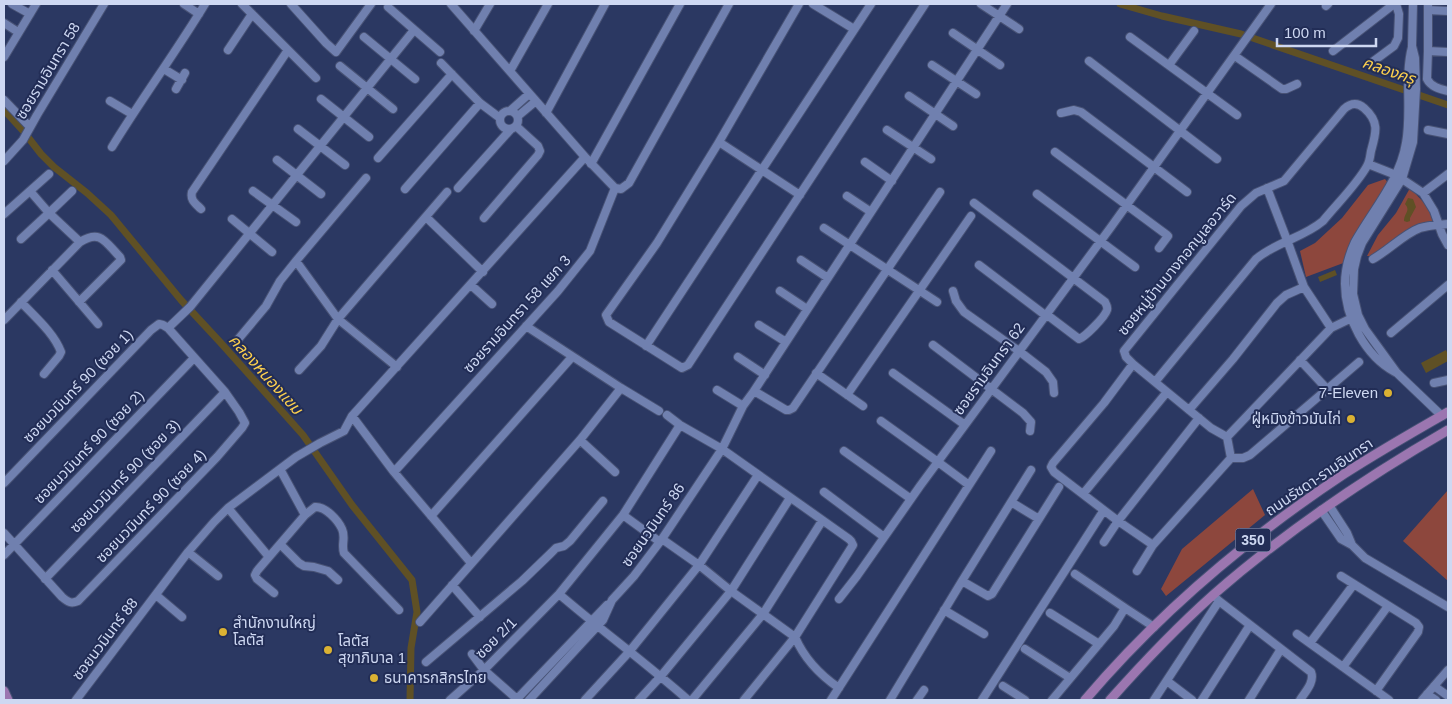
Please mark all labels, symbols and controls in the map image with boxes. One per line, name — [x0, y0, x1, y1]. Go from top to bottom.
scale bar — [1277, 15, 1376, 47]
street label: ซอยรามอินทรา 58 — [12, 19, 83, 122]
text: 100 m — [1284, 24, 1326, 41]
water label: คลองครุ — [1360, 54, 1418, 90]
street label: ซอยหมู่บ้านบางกอกบูเลอวาร์ด — [1114, 189, 1240, 339]
street label: ซอยรามอินทรา 58 แยก 3 — [459, 251, 574, 376]
street label: ซอยรามอินทรา 62 — [949, 319, 1028, 418]
street label: ซอยนวมินทร์ 90 (ซอย 1) — [19, 326, 136, 446]
water label: คลองหนองแขม — [225, 331, 307, 418]
place label: 7-Eleven — [1319, 384, 1378, 401]
street label: ซอยนวมินทร์ 90 (ซอย 2) — [30, 387, 147, 507]
marker: 7-Eleven — [1382, 387, 1394, 399]
place label: ฝู่หมิงข้าวมันไก่ — [1252, 410, 1341, 428]
marker: ฝู่หมิงข้าวมันไก่ — [1345, 413, 1357, 425]
street label: ซอยนวมินทร์ 90 (ซอย 3) — [66, 416, 183, 536]
street label: ถนนรัชดา-รามอินทรา — [1262, 434, 1376, 519]
street label: ซอยนวมินทร์ 90 (ซอย 4) — [92, 446, 209, 566]
street label: ซอยนวมินทร์ 86 — [617, 480, 688, 570]
road number: 350 — [1236, 528, 1270, 552]
street label: ซอยนวมินทร์ 88 — [68, 594, 141, 683]
place label: สำนักงานใหญ่ โลตัส — [233, 614, 316, 648]
street label: ซอย 2/1 — [472, 614, 520, 662]
marker: สำนักงานใหญ่ โลตัส — [217, 626, 229, 638]
place label: โลตัส สุขาภิบาล 1 — [338, 632, 406, 667]
marker: โลตัส สุขาภิบาล 1 — [322, 644, 334, 656]
place label: ธนาคารกสิกรไทย — [384, 669, 487, 686]
marker: ธนาคารกสิกรไทย — [368, 672, 380, 684]

